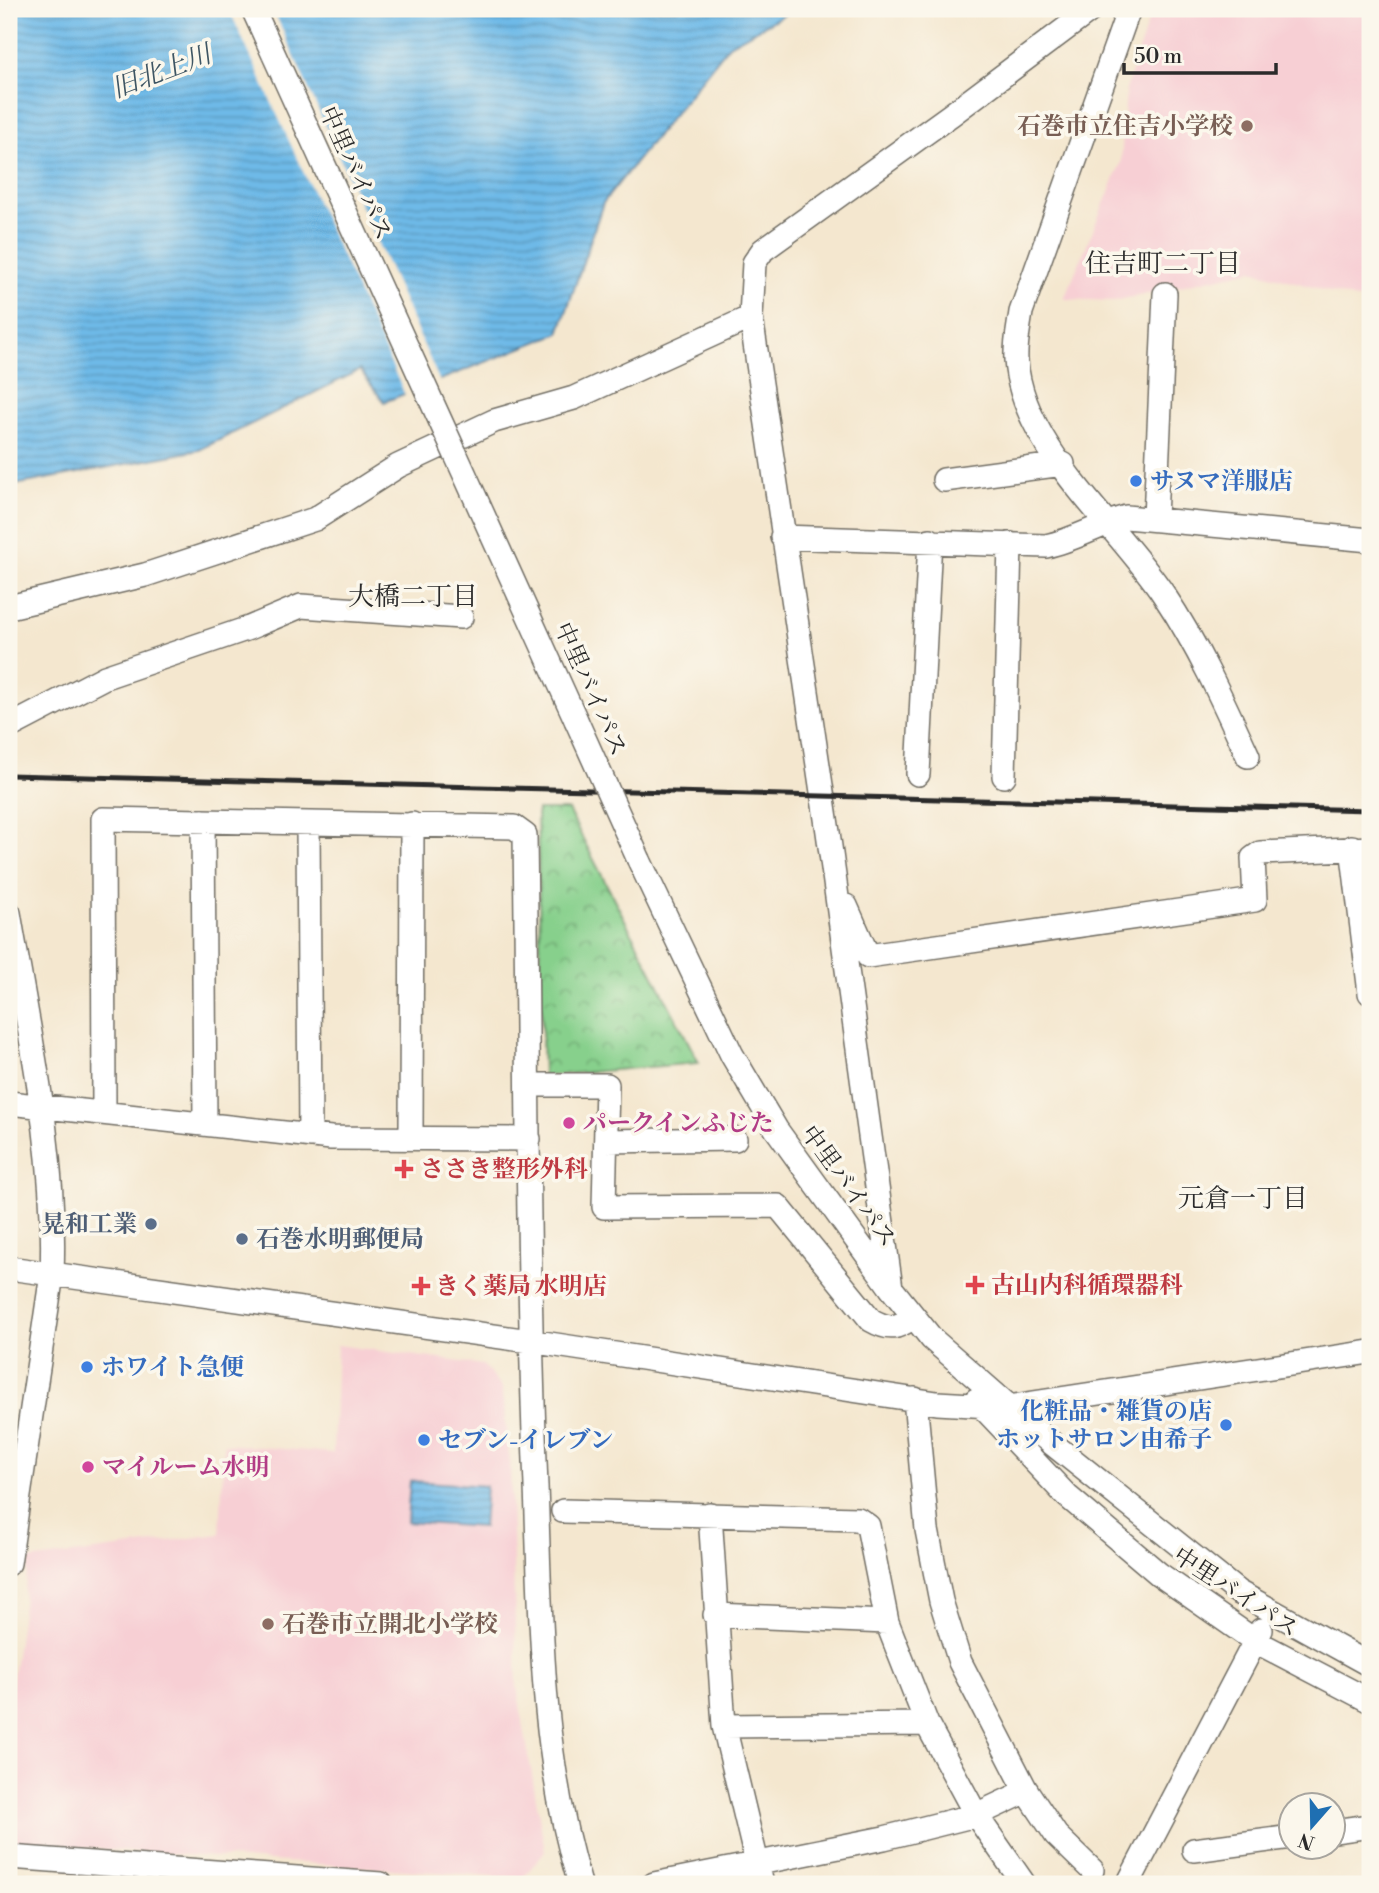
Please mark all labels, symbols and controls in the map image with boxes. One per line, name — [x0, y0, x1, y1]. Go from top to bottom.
scale bar — [1124, 32, 1276, 76]
water label: 旧北上川 — [107, 37, 218, 106]
text: 50 m — [1134, 44, 1182, 70]
street label: 中里バイパス — [312, 102, 398, 245]
place label: 石巻市立住吉小学校 — [1017, 112, 1233, 142]
marker: 石巻市立住吉小学校 — [1239, 118, 1255, 134]
district label: 住吉町二丁目 — [1085, 248, 1241, 280]
place label: サヌマ洋服店 — [1150, 467, 1293, 497]
marker: サヌマ洋服店 — [1128, 473, 1144, 489]
district label: 大橋二丁目 — [348, 581, 478, 613]
street label: 中里バイパス — [547, 618, 633, 761]
place label: パークインふじた — [583, 1109, 774, 1139]
marker: パークインふじた — [561, 1115, 577, 1131]
street label: 中里バイパス — [794, 1120, 903, 1253]
place label: ささき整形外科 — [420, 1155, 588, 1185]
marker: ささき整形外科 — [394, 1159, 414, 1179]
district label: 元倉一丁目 — [1178, 1183, 1308, 1215]
place label: 晃和工業 — [41, 1210, 137, 1240]
marker: 晃和工業 — [143, 1216, 159, 1232]
place label: 石巻水明郵便局 — [256, 1225, 424, 1255]
marker: 石巻水明郵便局 — [234, 1231, 250, 1247]
place label: 古山内科循環器科 — [991, 1271, 1183, 1301]
place label: きく薬局 水明店 — [435, 1272, 607, 1302]
marker: 古山内科循環器科 — [965, 1275, 985, 1295]
marker: きく薬局 水明店 — [413, 1278, 429, 1294]
place label: ホワイト急便 — [101, 1353, 244, 1383]
marker: ホワイト急便 — [79, 1359, 95, 1375]
place label: 化粧品・雑貨の店 ホットサロン由希子 — [996, 1397, 1212, 1455]
marker: 化粧品・雑貨の店 ホットサロン由希子 — [1218, 1417, 1234, 1433]
place label: セブン-イレブン — [438, 1426, 614, 1456]
marker: セブン-イレブン — [416, 1432, 432, 1448]
place label: マイルーム水明 — [102, 1453, 270, 1483]
marker: マイルーム水明 — [80, 1459, 96, 1475]
street label: 中里バイパス — [1167, 1541, 1304, 1645]
place label: 石巻市立開北小学校 — [282, 1610, 498, 1640]
marker: 石巻市立開北小学校 — [260, 1616, 276, 1632]
north arrow — [1278, 1792, 1348, 1862]
text: N — [1295, 1827, 1318, 1855]

